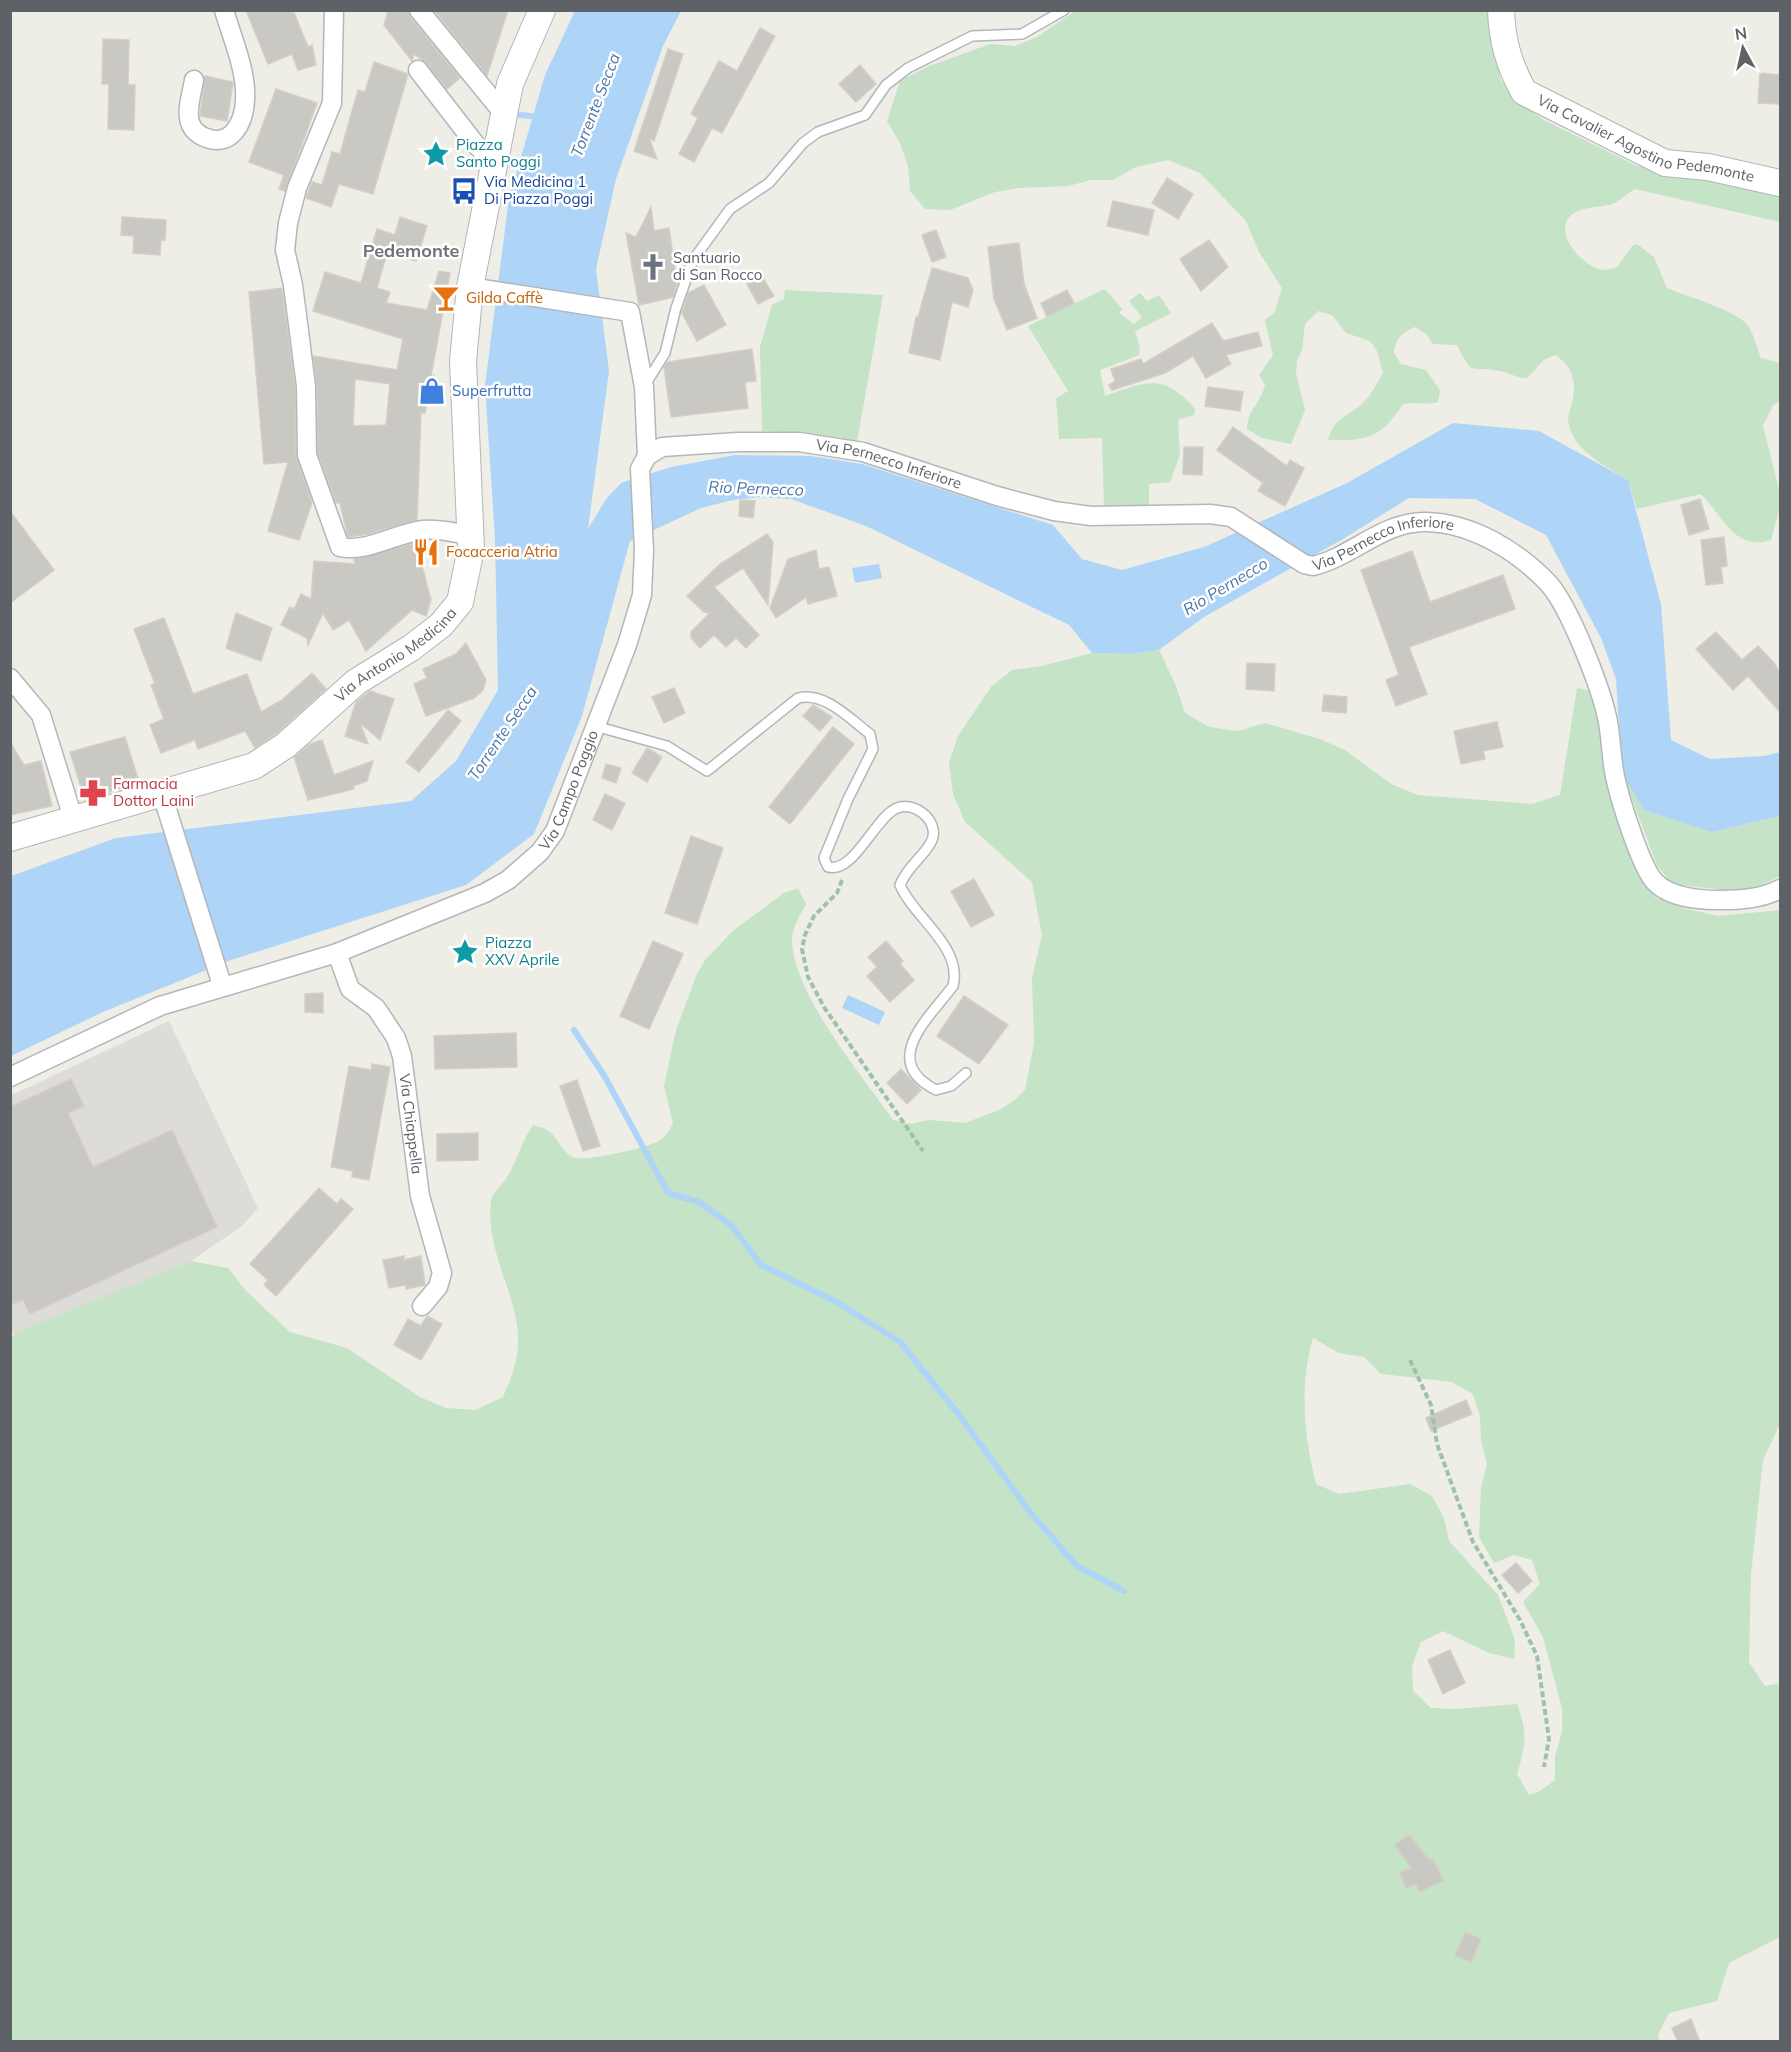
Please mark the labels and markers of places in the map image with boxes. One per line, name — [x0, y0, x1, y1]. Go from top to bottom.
place label: Piazza Santo Poggi — [456, 135, 540, 171]
place icon: Piazza Santo Poggi — [421, 139, 451, 169]
place label: Via Medicina 1 Di Piazza Poggi — [484, 172, 593, 208]
bus stop icon: Via Medicina 1 Di Piazza Poggi — [449, 176, 479, 206]
place label: Santuario di San Rocco — [673, 248, 762, 284]
church icon: Santuario di San Rocco — [638, 252, 668, 282]
bar icon: Gilda Caffè — [431, 283, 461, 313]
place label: Gilda Caffè — [466, 288, 543, 307]
shop icon: Superfrutta — [417, 376, 447, 406]
place label: Superfrutta — [452, 381, 531, 400]
restaurant icon: Focacceria Atria — [411, 537, 441, 567]
place label: Focacceria Atria — [446, 542, 558, 561]
place label: Farmacia Dottor Laini — [113, 774, 194, 810]
pharmacy icon: Farmacia Dottor Laini — [78, 778, 108, 808]
place label: Piazza XXV Aprile — [485, 933, 560, 969]
place icon: Piazza XXV Aprile — [450, 937, 480, 967]

